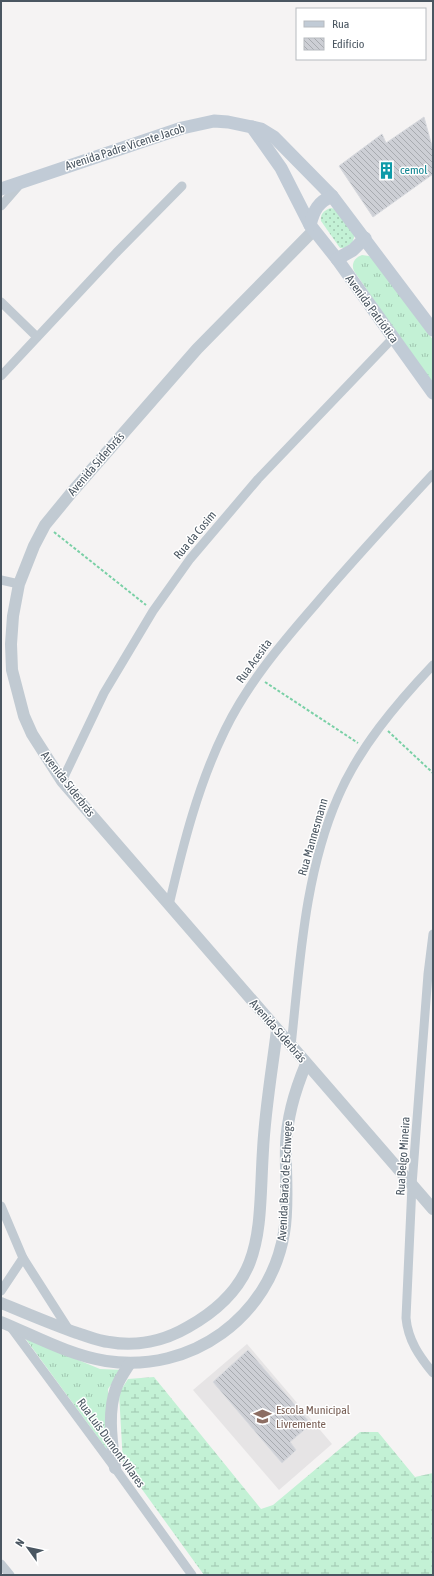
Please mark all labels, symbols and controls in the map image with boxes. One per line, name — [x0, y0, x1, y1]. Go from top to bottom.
legend — [296, 8, 426, 60]
text: Rua — [332, 17, 349, 31]
text: Edifício — [332, 37, 365, 51]
street label: Avenida Padre Vicente Jacob — [63, 121, 187, 173]
building icon: cemol — [377, 160, 397, 180]
place label: cemol — [400, 163, 428, 177]
street label: Avenida Patriótica — [343, 272, 401, 346]
street label: Avenida Siderbrás — [65, 430, 127, 498]
street label: Rua da Cosim — [171, 508, 219, 562]
street label: Rua Acesita — [233, 636, 275, 686]
street label: Avenida Siderbrás — [38, 749, 98, 819]
street label: Rua Mannesmann — [295, 797, 331, 877]
street label: Avenida Siderbrás — [247, 997, 309, 1065]
street label: Rua Belgo Mineira — [393, 1116, 413, 1196]
street label: Avenida Barão de Eschwege — [275, 1121, 295, 1241]
street label: Rua Luís Dumont Vilares — [74, 1396, 148, 1490]
place label: Escola Municipal Livremente — [276, 1403, 351, 1431]
school or university icon: Escola Municipal Livremente — [253, 1407, 273, 1427]
north arrow — [8, 1528, 48, 1568]
text: N — [13, 1537, 26, 1549]

